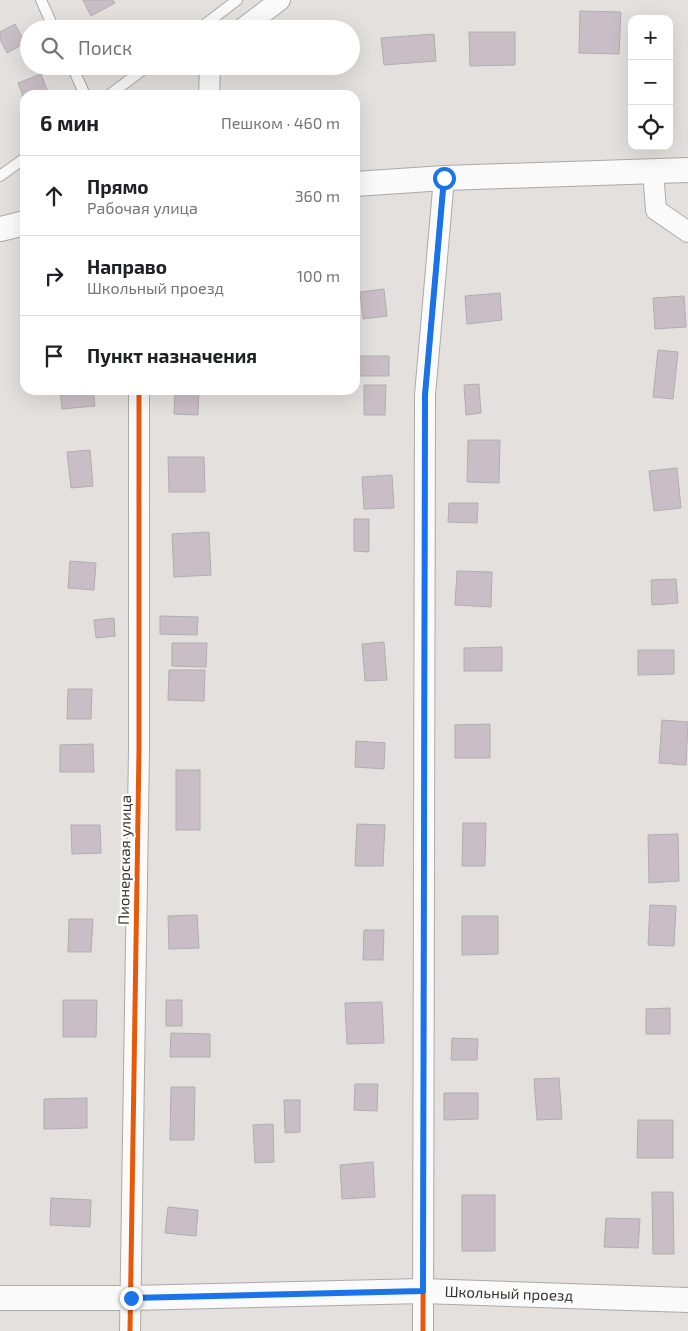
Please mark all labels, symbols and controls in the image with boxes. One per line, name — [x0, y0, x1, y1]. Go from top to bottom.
map controls — [628, 15, 673, 150]
button: + — [628, 15, 673, 60]
search box — [20, 20, 360, 75]
icon: search — [38, 34, 66, 62]
text: Поиск — [78, 36, 132, 59]
button: − — [628, 60, 673, 105]
button: locate — [628, 105, 673, 150]
text: 6 мин — [40, 110, 99, 135]
text: Пешком · 460 m — [221, 113, 340, 132]
route start — [433, 167, 456, 190]
text: Прямо — [87, 175, 149, 198]
icon: ahead — [40, 182, 68, 210]
text: 360 m — [295, 186, 340, 205]
text: Рабочая улица — [87, 198, 198, 217]
text: Направо — [87, 255, 167, 278]
icon: right — [40, 262, 68, 290]
text: 100 m — [297, 266, 340, 285]
text: Школьный проезд — [87, 278, 224, 297]
icon: arrive — [40, 342, 68, 370]
text: Пункт назначения — [87, 344, 257, 367]
street label: Пионерская улица — [114, 795, 135, 925]
street label: Школьный проезд — [444, 1282, 574, 1304]
route end — [120, 1287, 143, 1310]

